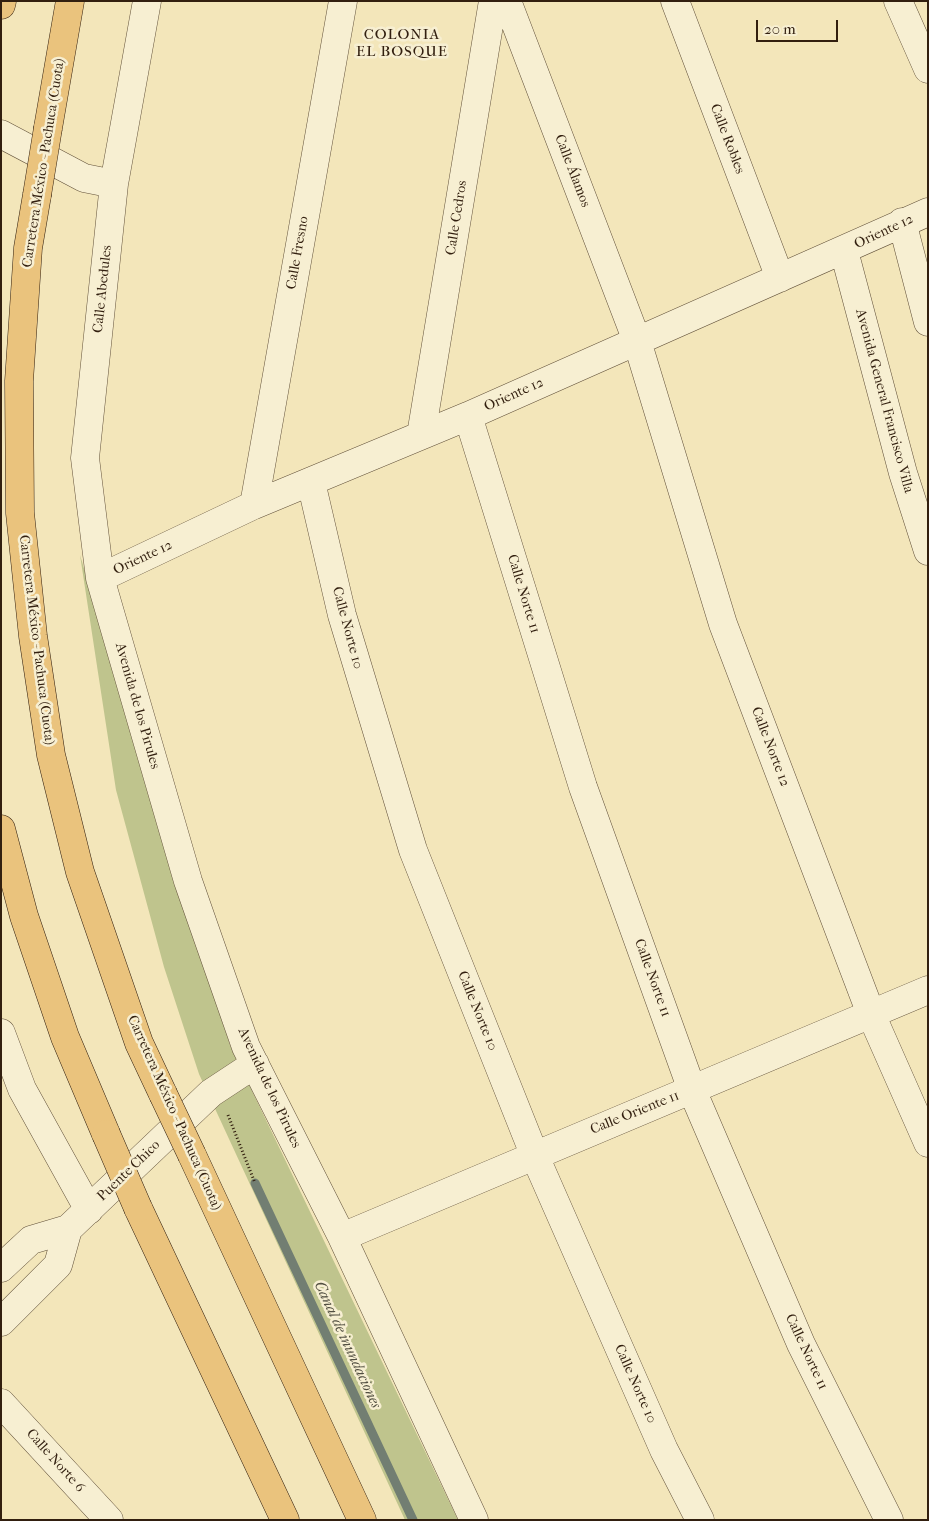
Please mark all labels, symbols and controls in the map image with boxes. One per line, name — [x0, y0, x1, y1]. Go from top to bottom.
scale bar — [759, 10, 842, 42]
text: 20 m — [764, 20, 796, 38]
district label: COLONIA EL BOSQUE — [355, 26, 449, 61]
street label: Carretera México - Pachuca (Cuota) — [19, 57, 69, 269]
street label: Calle Robles — [706, 102, 748, 176]
street label: Calle Álamos — [550, 132, 594, 210]
street label: Calle Cedros — [443, 179, 471, 257]
street label: Oriente 12 — [852, 211, 916, 253]
street label: Calle Fresno — [283, 215, 313, 291]
street label: Calle Abedules — [90, 244, 116, 334]
street label: Avenida General Francisco Villa — [851, 307, 917, 495]
street label: Oriente 12 — [482, 374, 546, 416]
street label: Carretera México - Pachuca (Cuota) — [15, 534, 57, 746]
street label: Oriente 12 — [111, 537, 175, 579]
street label: Calle Norte 11 — [503, 552, 543, 636]
street label: Calle Norte 10 — [328, 585, 366, 671]
street label: Avenida de los Pirules — [111, 641, 163, 771]
street label: Calle Norte 12 — [747, 705, 793, 789]
street label: Calle Norte 11 — [630, 937, 674, 1019]
street label: Calle Norte 10 — [453, 969, 501, 1053]
street label: Carretera México - Pachuca (Cuota) — [123, 1013, 225, 1213]
street label: Avenida de los Pirules — [234, 1025, 304, 1151]
street label: Calle Oriente 11 — [588, 1088, 682, 1138]
street label: Puente Chico — [94, 1137, 164, 1205]
water label: Canal de inundaciones — [310, 1279, 384, 1411]
street label: Calle Norte 11 — [781, 1311, 831, 1393]
street label: Calle Norte 10 — [610, 1342, 660, 1426]
street label: Calle Norte 6 — [22, 1426, 88, 1496]

